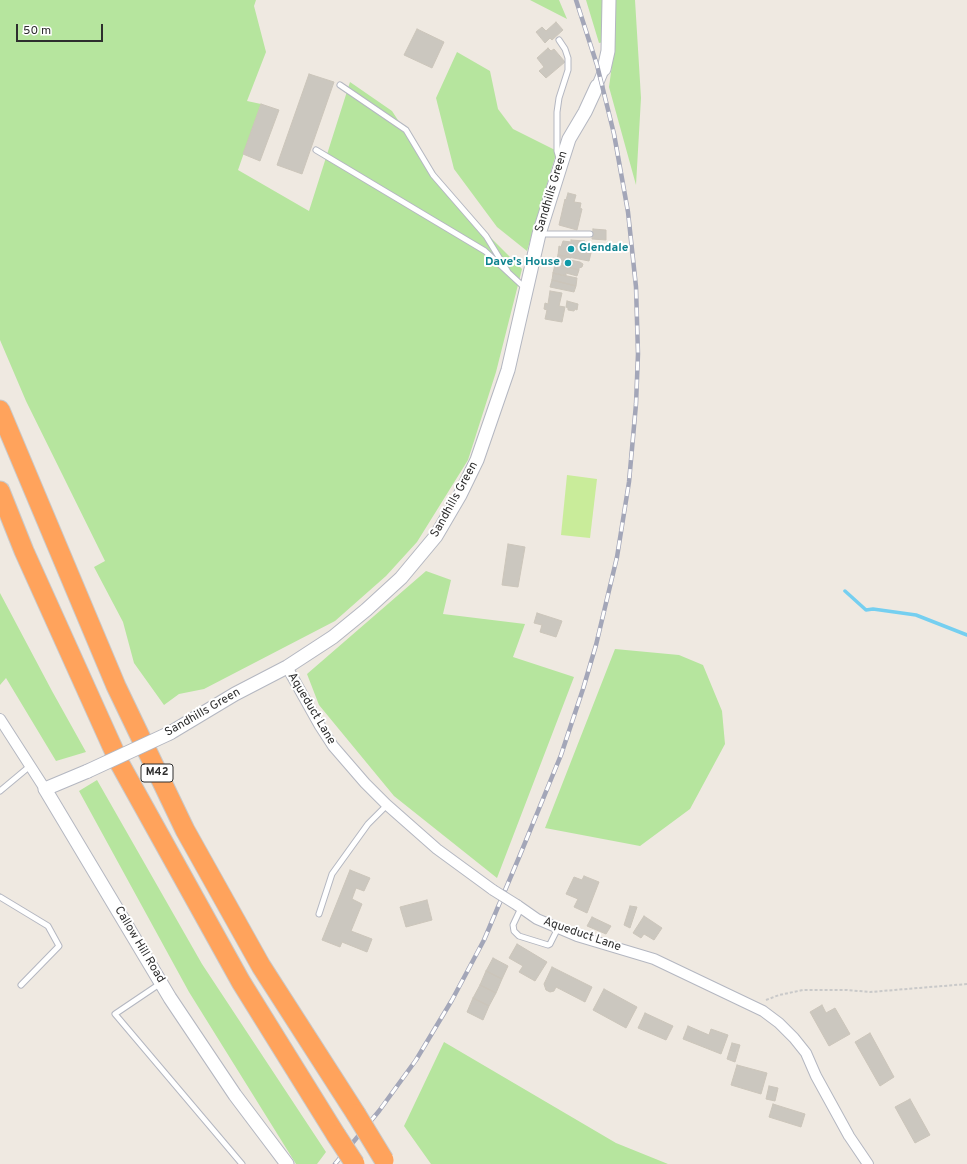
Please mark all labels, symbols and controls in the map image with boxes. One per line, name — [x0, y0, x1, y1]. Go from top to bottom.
scale bar — [18, 16, 105, 42]
text: 50 m — [23, 23, 51, 39]
street label: Sandhills Green — [533, 149, 571, 235]
place label: Glendale — [579, 242, 628, 256]
marker: Glendale — [566, 244, 576, 254]
place label: Dave's House — [485, 256, 560, 270]
marker: Dave's House — [563, 258, 573, 268]
street label: Sandhills Green — [428, 460, 482, 540]
street label: Aqueduct Lane — [284, 670, 338, 748]
street label: Sandhills Green — [163, 686, 243, 740]
road number: M42 — [141, 764, 173, 782]
street label: Callow Hill Road — [111, 904, 167, 986]
street label: Aqueduct Lane — [541, 915, 623, 955]

